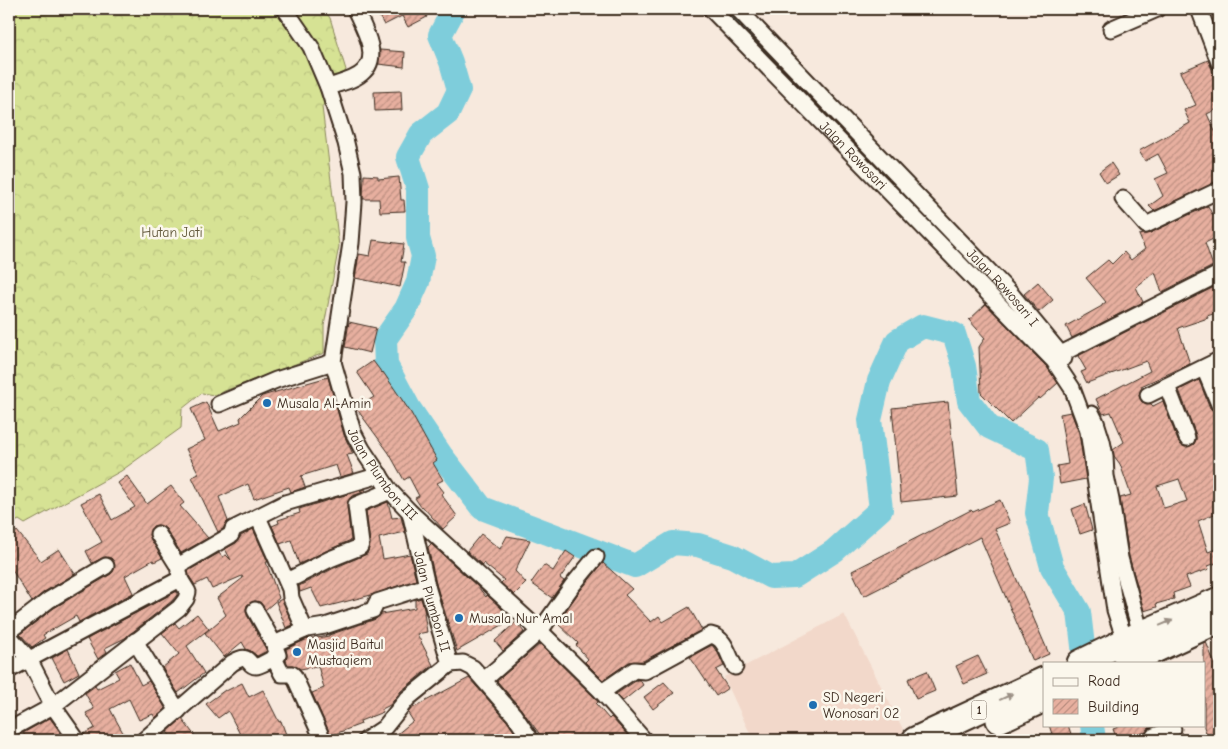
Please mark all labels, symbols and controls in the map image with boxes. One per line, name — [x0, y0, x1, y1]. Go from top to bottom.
street label: Jalan Rowosari — [816, 117, 891, 193]
park label: Hutan Jati — [141, 224, 203, 241]
street label: Jalan Rowosari I — [963, 245, 1042, 329]
place label: Musala Al-Amin — [277, 395, 371, 412]
marker: Musala Al-Amin — [261, 397, 273, 409]
street label: Jalan Plumbon III — [344, 426, 422, 524]
street label: Jalan Plumbon II — [411, 549, 454, 654]
place label: Musala Nur Amal — [469, 610, 572, 627]
marker: Musala Nur Amal — [453, 612, 465, 624]
one-way arrow — [1159, 619, 1173, 627]
place label: Masjid Baitul Mustaqiem — [307, 636, 384, 669]
marker: Masjid Baitul Mustaqiem — [291, 646, 303, 658]
legend — [1043, 662, 1206, 726]
text: Road — [1088, 672, 1120, 690]
place label: SD Negeri Wonosari 02 — [823, 689, 899, 722]
one-way arrow — [999, 693, 1013, 701]
text: Building — [1088, 698, 1139, 716]
marker: SD Negeri Wonosari 02 — [807, 699, 819, 711]
road number: 1 — [972, 700, 986, 720]

